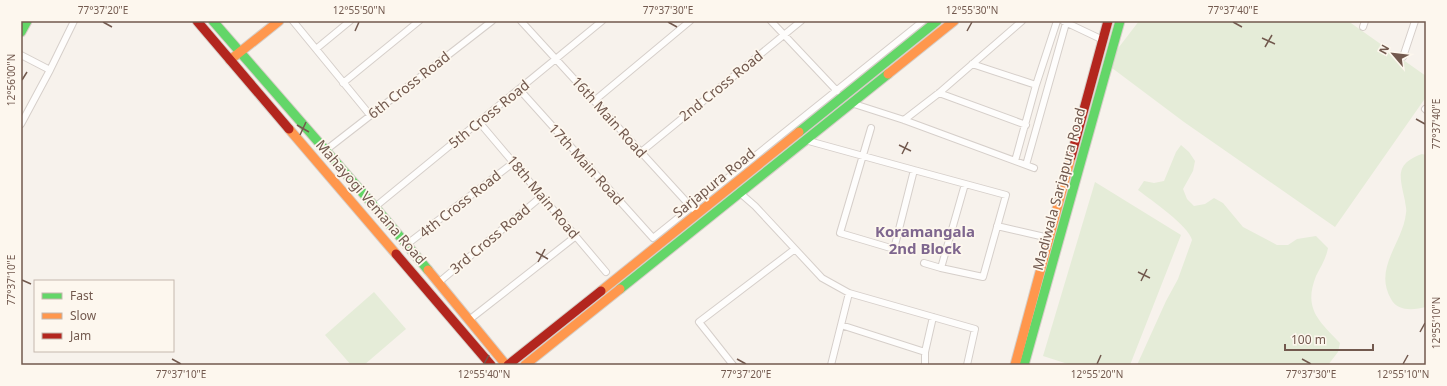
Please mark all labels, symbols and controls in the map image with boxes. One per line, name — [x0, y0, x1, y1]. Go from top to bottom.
text: 77°37'20"E — [78, 3, 128, 17]
text: 12°55'50"N — [333, 3, 385, 17]
text: 77°37'30"E — [643, 3, 693, 17]
text: 12°55'30"N — [946, 3, 998, 17]
text: 77°37'40"E — [1208, 3, 1258, 17]
north arrow — [1373, 34, 1413, 74]
text: N — [1375, 42, 1392, 57]
street label: 2nd Cross Road — [675, 46, 766, 125]
street label: 6th Cross Road — [364, 47, 453, 123]
text: 12°56'00"N — [4, 54, 18, 106]
street label: 16th Main Road — [568, 72, 651, 161]
street label: 5th Cross Road — [444, 75, 533, 152]
text: 77°37'40"E — [1429, 99, 1443, 149]
street label: Madiwala Sarjapura Road — [1028, 106, 1089, 272]
street label: 17th Main Road — [545, 119, 628, 208]
street label: Mahayogi Vemana Road — [312, 135, 431, 268]
street label: Sarjapura Road — [669, 144, 759, 222]
street label: 18th Main Road — [503, 151, 584, 242]
street label: 4th Cross Road — [415, 166, 504, 242]
street label: 3rd Cross Road — [446, 199, 534, 278]
district label: Koramangala 2nd Block — [875, 221, 975, 258]
text: 77°37'10"E — [4, 255, 18, 305]
legend — [34, 280, 174, 352]
text: Fast — [70, 287, 94, 304]
text: 12°55'10"N — [1429, 297, 1443, 349]
text: Slow — [70, 307, 97, 324]
scale bar — [1285, 326, 1373, 352]
text: Jam — [69, 327, 91, 344]
text: 100 m — [1291, 331, 1326, 348]
text: 77°37'10"E — [156, 367, 206, 381]
text: 12°55'40"N — [458, 367, 510, 381]
text: 77°37'20"E — [721, 367, 771, 381]
text: 12°55'20"N — [1071, 367, 1123, 381]
text: 77°37'30"E — [1286, 367, 1336, 381]
text: 12°55'10"N — [1377, 367, 1429, 381]

